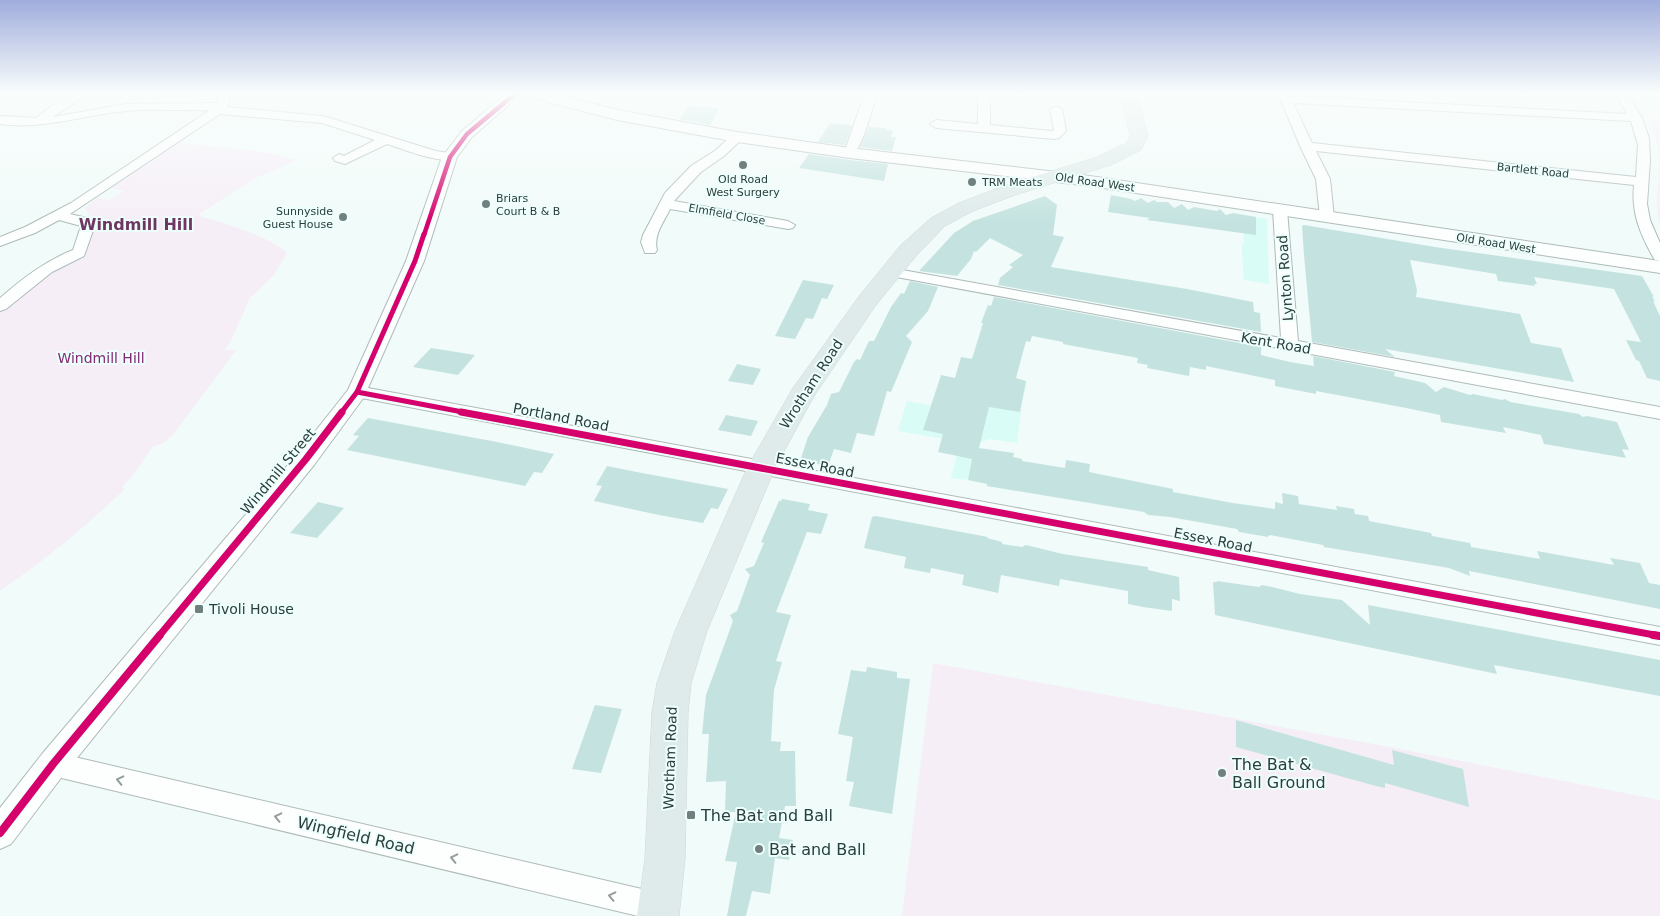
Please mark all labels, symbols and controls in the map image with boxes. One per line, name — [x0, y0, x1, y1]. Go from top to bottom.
marker: Old Road West Surgery — [737, 159, 749, 171]
street label: Bartlett Road — [1496, 160, 1570, 181]
street label: Old Road West — [1054, 170, 1136, 195]
place label: Old Road West Surgery — [706, 173, 780, 199]
marker: TRM Meats — [966, 176, 978, 188]
place label: TRM Meats — [981, 176, 1043, 189]
place label: Briars Court B & B — [496, 192, 560, 218]
marker: Briars Court B & B — [480, 198, 492, 210]
street label: Elmfield Close — [687, 201, 767, 228]
place label: Sunnyside Guest House — [263, 205, 333, 231]
marker: Sunnyside Guest House — [337, 211, 349, 223]
district label: Windmill Hill — [79, 215, 193, 234]
street label: Old Road West — [1455, 231, 1537, 256]
street label: Lynton Road — [1274, 234, 1296, 322]
street label: Kent Road — [1240, 329, 1312, 357]
street label: Wrotham Road — [776, 336, 846, 432]
park label: Windmill Hill — [57, 350, 145, 366]
street label: Portland Road — [512, 400, 610, 434]
street label: Windmill Street — [237, 424, 319, 517]
street label: Essex Road — [774, 450, 856, 480]
street label: Essex Road — [1172, 525, 1254, 555]
place label: Tivoli House — [208, 601, 294, 617]
marker: Tivoli House — [193, 603, 205, 615]
street label: Wrotham Road — [660, 706, 680, 810]
place label: The Bat & Ball Ground — [1231, 755, 1326, 792]
marker: The Bat & Ball Ground — [1216, 767, 1228, 779]
one-way arrow — [116, 775, 125, 786]
place label: The Bat and Ball — [700, 806, 833, 825]
marker: The Bat and Ball — [685, 809, 697, 821]
one-way arrow — [274, 812, 283, 823]
street label: Wingfield Road — [295, 813, 416, 858]
place label: Bat and Ball — [769, 840, 866, 859]
marker: Bat and Ball — [753, 843, 765, 855]
one-way arrow — [449, 853, 458, 864]
one-way arrow — [607, 891, 616, 902]

